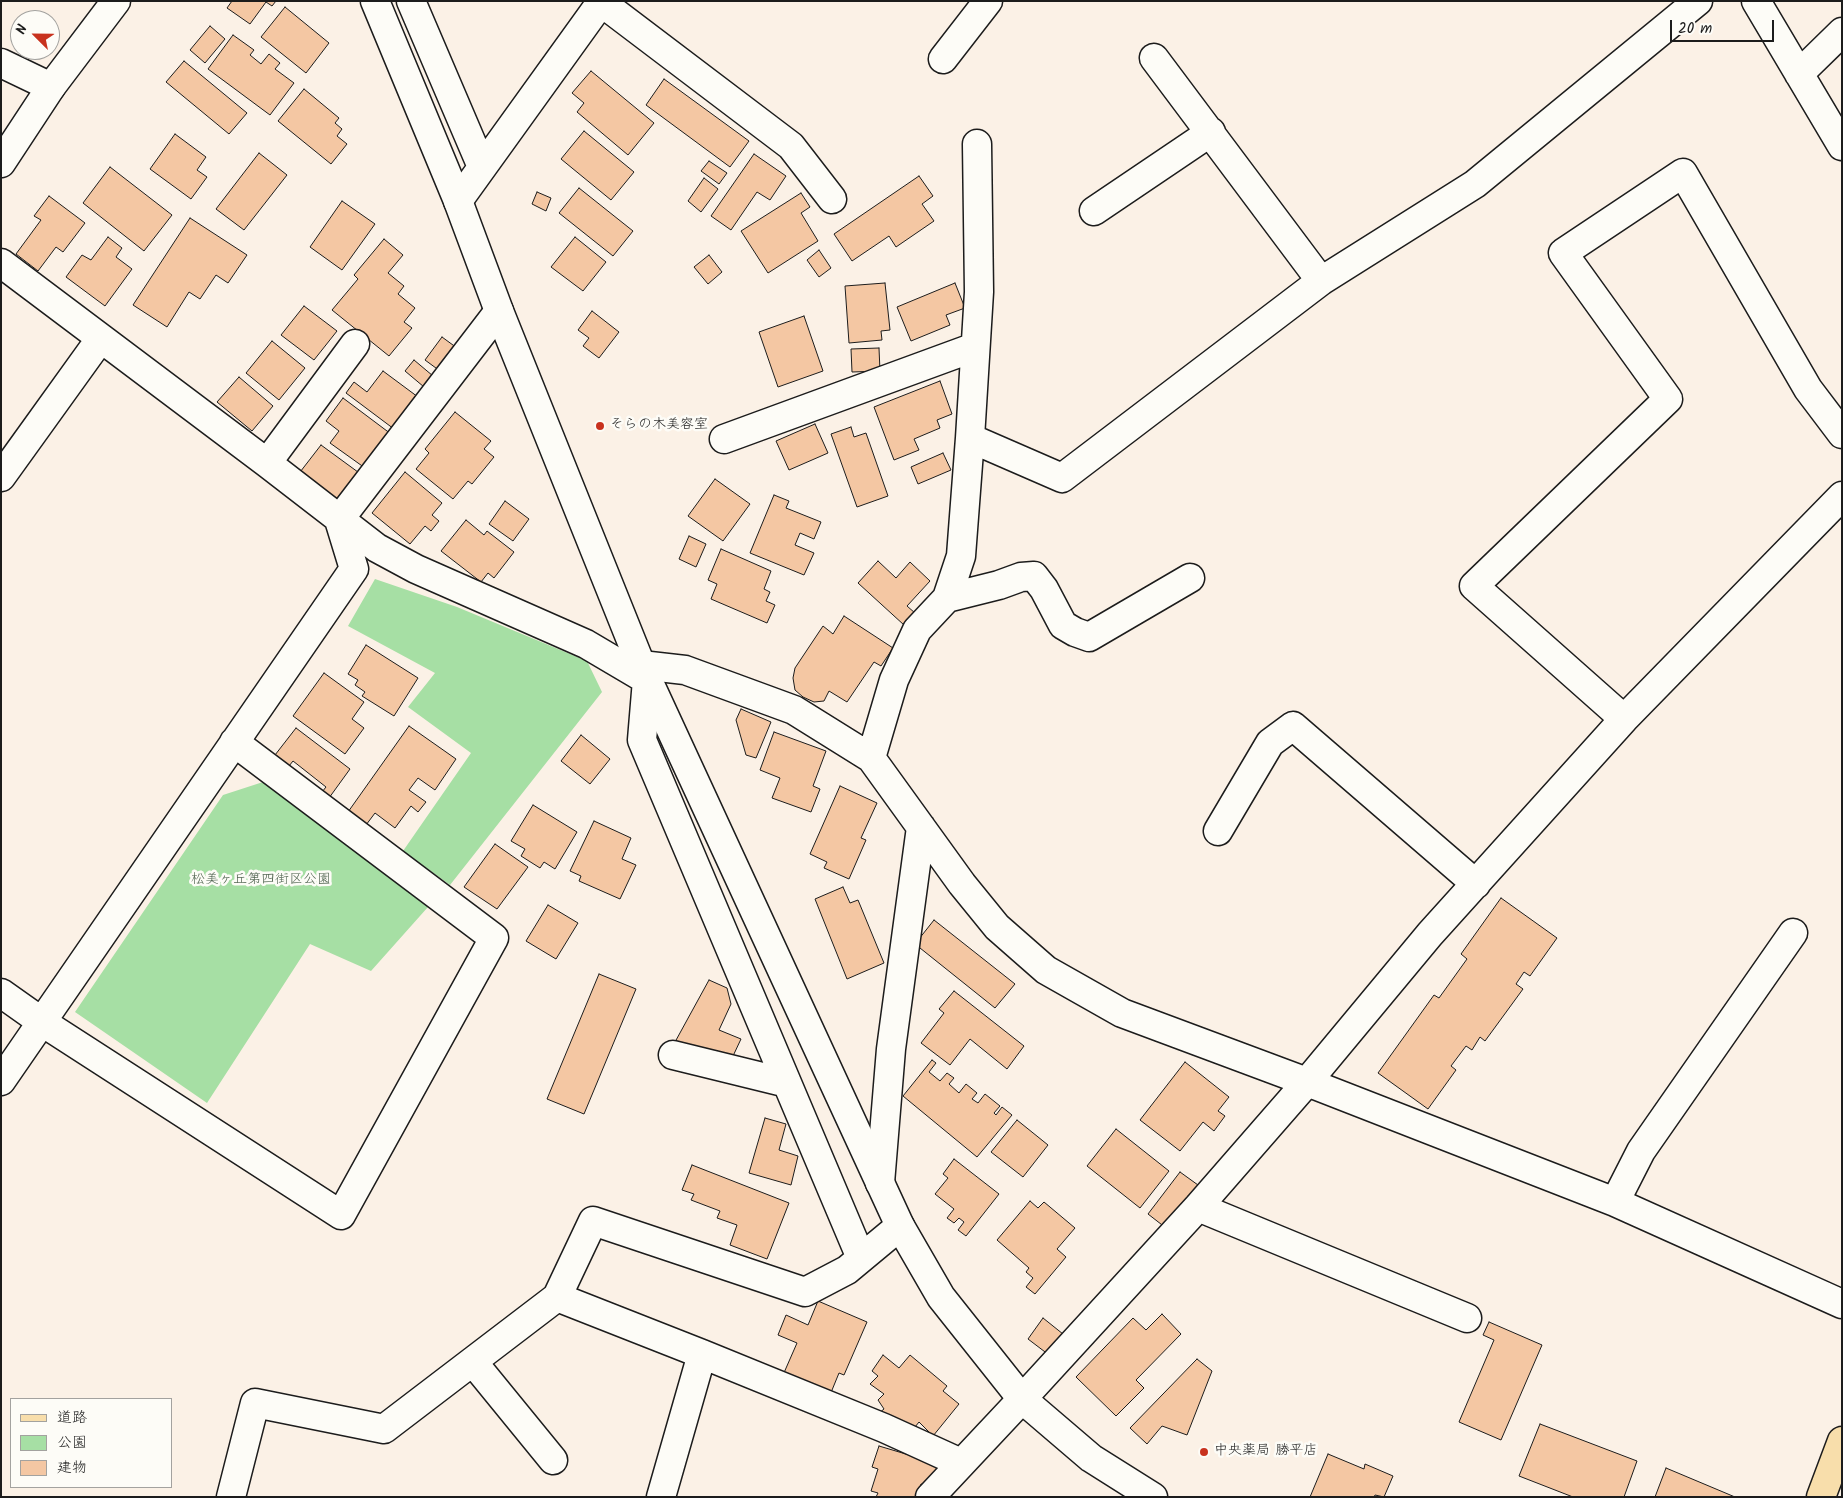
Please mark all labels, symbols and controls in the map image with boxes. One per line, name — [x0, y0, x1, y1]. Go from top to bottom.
north arrow — [10, 10, 60, 60]
scale bar — [1673, 10, 1777, 42]
text: 20 m — [1678, 17, 1712, 41]
text: N — [10, 21, 34, 38]
place label: そらの木美容室 — [610, 418, 708, 434]
marker: そらの木美容室 — [594, 420, 606, 432]
park label: 松美ヶ丘第四街区公園 — [191, 873, 331, 889]
legend — [10, 1398, 172, 1488]
text: 道路 — [57, 1406, 87, 1430]
text: 公園 — [57, 1431, 87, 1455]
place label: 中央薬局 勝平店 — [1214, 1444, 1318, 1460]
marker: 中央薬局 勝平店 — [1198, 1446, 1210, 1458]
text: 建物 — [57, 1456, 87, 1480]

